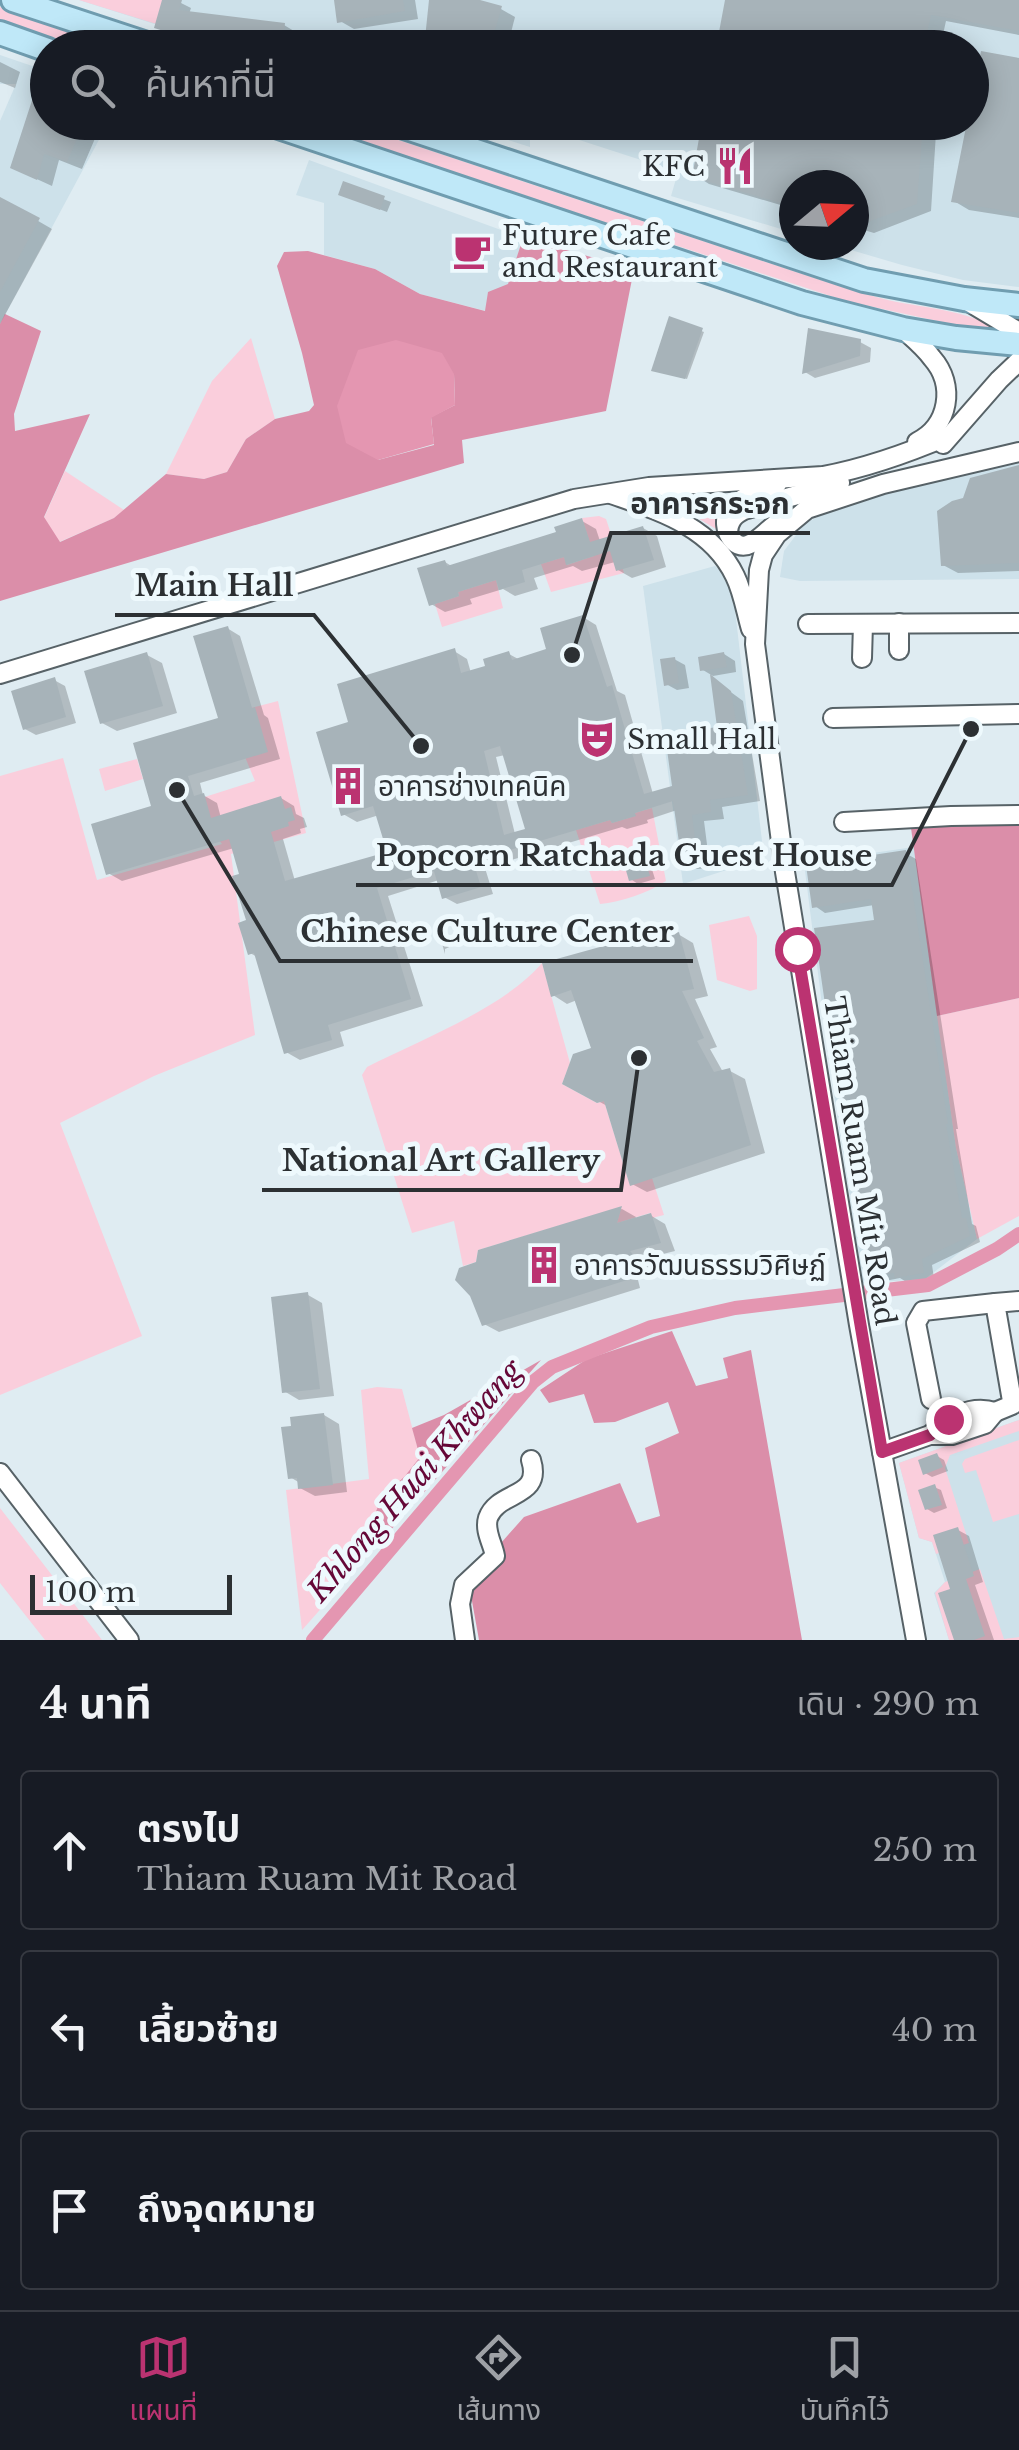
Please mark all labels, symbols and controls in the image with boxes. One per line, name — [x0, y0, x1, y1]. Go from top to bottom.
search box — [30, 30, 989, 140]
icon: search — [65, 58, 120, 113]
text: ค้นหาที่นี่ — [145, 60, 276, 107]
restaurant icon: KFC — [714, 145, 756, 187]
place label: KFC — [642, 149, 705, 184]
north arrow — [779, 170, 869, 260]
place label: Future Cafe and Restaurant — [502, 218, 718, 285]
cafe icon: Future Cafe and Restaurant — [451, 230, 493, 272]
callout: อาคารกระจก — [611, 473, 810, 533]
text: อาคารกระจก — [630, 485, 790, 522]
callout: Main Hall — [115, 555, 314, 615]
text: Main Hall — [134, 567, 294, 604]
theatre icon: Small Hall — [576, 718, 618, 760]
place label: Small Hall — [627, 722, 776, 757]
building icon: อาคารช่างเทคนิค — [327, 765, 369, 807]
place label: อาคารช่างเทคนิค — [378, 769, 566, 804]
callout: Popcorn Ratchada Guest House — [356, 825, 892, 885]
text: Popcorn Ratchada Guest House — [376, 837, 872, 874]
callout: Chinese Culture Center — [280, 901, 693, 961]
text: Chinese Culture Center — [300, 913, 674, 950]
route start — [775, 927, 821, 973]
street label: Thiam Ruam Mit Road — [816, 994, 903, 1328]
callout: National Art Gallery — [262, 1130, 621, 1190]
text: National Art Gallery — [282, 1142, 601, 1179]
building icon: อาคารวัฒนธรรมวิศิษฏ์ — [523, 1244, 565, 1286]
place label: อาคารวัฒนธรรมวิศิษฏ์ — [574, 1248, 826, 1283]
water label: Khlong Huai Khwang — [299, 1351, 531, 1610]
route end — [926, 1397, 972, 1443]
scale bar — [30, 1570, 232, 1614]
text: 100 m — [45, 1575, 136, 1610]
text: 4 นาที — [40, 1677, 152, 1729]
text: เดิน · 290 m — [796, 1684, 979, 1724]
text: ตรงไป — [137, 1805, 240, 1852]
icon: ahead — [42, 1823, 97, 1878]
text: 250 m — [873, 1830, 977, 1870]
text: Thiam Ruam Mit Road — [137, 1859, 517, 1899]
icon: left — [42, 2003, 97, 2058]
text: เลี้ยวซ้าย — [137, 2005, 279, 2052]
text: 40 m — [892, 2010, 977, 2050]
icon: arrive — [42, 2183, 97, 2238]
text: ถึงจุดหมาย — [137, 2185, 316, 2232]
tab: แผนที่ — [129, 2330, 198, 2433]
tab: เส้นทาง — [456, 2330, 541, 2433]
tab: บันทึกไว้ — [800, 2330, 890, 2433]

